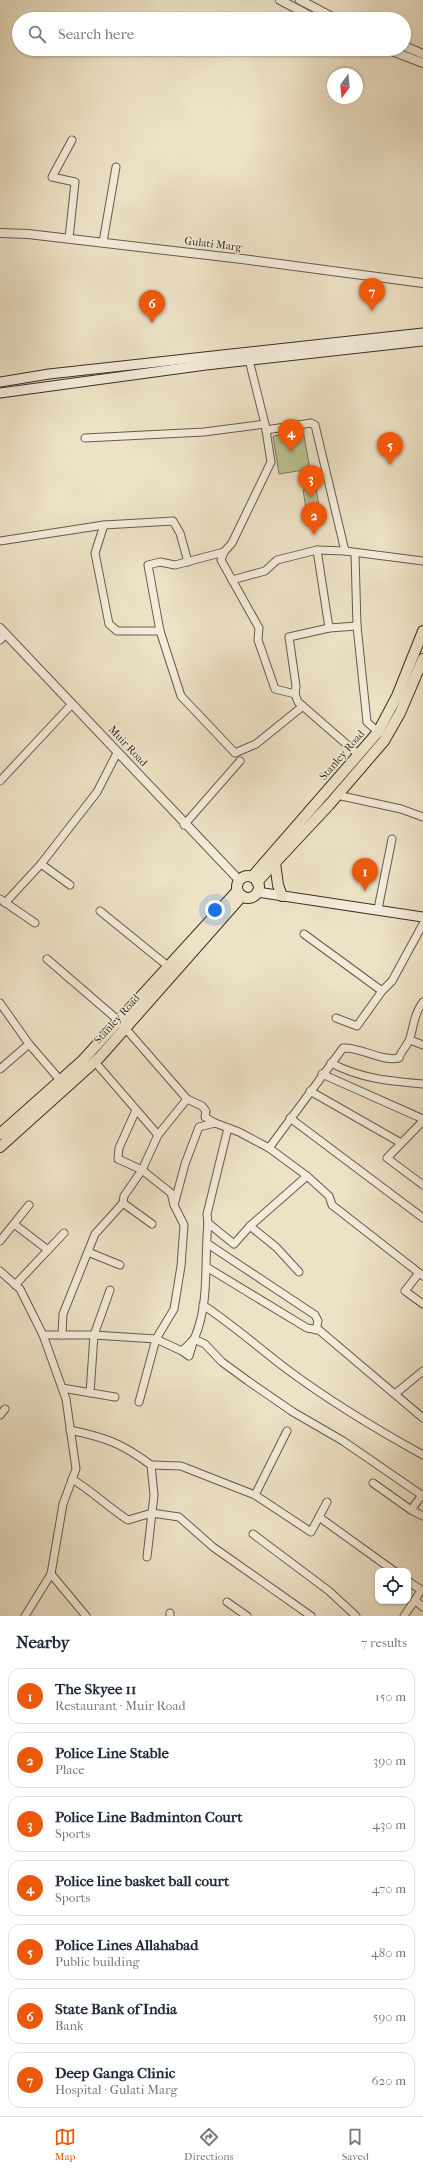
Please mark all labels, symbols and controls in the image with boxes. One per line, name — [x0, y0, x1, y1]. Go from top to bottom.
search box — [12, 12, 411, 56]
icon: search — [26, 23, 48, 45]
text: Search here — [58, 25, 134, 43]
north arrow — [327, 68, 363, 104]
street label: Gulati Marg — [184, 234, 242, 254]
pin: 7 — [359, 278, 385, 311]
pin: 6 — [139, 290, 165, 323]
pin: 4 — [278, 419, 304, 452]
pin: 5 — [377, 432, 403, 465]
pin: 3 — [298, 465, 324, 498]
pin: 2 — [301, 502, 327, 535]
street label: Muir Road — [106, 723, 151, 770]
street label: Stanley Road — [317, 727, 368, 783]
pin: 1 — [352, 858, 378, 891]
your location — [205, 900, 225, 920]
street label: Stanley Road — [91, 991, 143, 1046]
map controls — [375, 1568, 411, 1604]
button: locate — [375, 1568, 411, 1604]
text: Nearby — [16, 1632, 70, 1652]
text: 7 results — [361, 1635, 407, 1650]
text: The Skyee 11 — [55, 1680, 136, 1698]
text: 1 — [28, 1689, 32, 1704]
text: 150 m — [375, 1689, 406, 1704]
text: Restaurant · Muir Road — [55, 1698, 186, 1713]
text: Police Line Stable — [55, 1744, 169, 1762]
text: 2 — [27, 1753, 33, 1768]
text: 390 m — [373, 1753, 406, 1768]
text: Place — [55, 1762, 85, 1777]
text: Police Line Badminton Court — [55, 1808, 243, 1826]
text: 3 — [27, 1817, 33, 1832]
text: 430 m — [372, 1817, 406, 1832]
text: Sports — [55, 1826, 90, 1841]
text: Police line basket ball court — [55, 1872, 229, 1890]
text: 4 — [26, 1881, 34, 1896]
text: 470 m — [372, 1881, 406, 1896]
text: Sports — [55, 1890, 90, 1905]
text: Police Lines Allahabad — [55, 1936, 198, 1954]
text: 5 — [27, 1945, 33, 1960]
text: 480 m — [371, 1945, 406, 1960]
text: Public building — [55, 1954, 140, 1969]
text: State Bank of India — [55, 2000, 177, 2018]
text: 6 — [26, 2009, 34, 2024]
text: 590 m — [373, 2009, 406, 2024]
text: Bank — [55, 2018, 84, 2033]
text: Deep Ganga Clinic — [55, 2064, 175, 2082]
text: 7 — [27, 2073, 33, 2088]
text: 620 m — [372, 2073, 406, 2088]
text: Hospital · Gulati Marg — [55, 2082, 178, 2097]
tab: Map — [54, 2126, 76, 2163]
tab: Directions — [184, 2126, 234, 2163]
tab: Saved — [342, 2126, 369, 2163]

